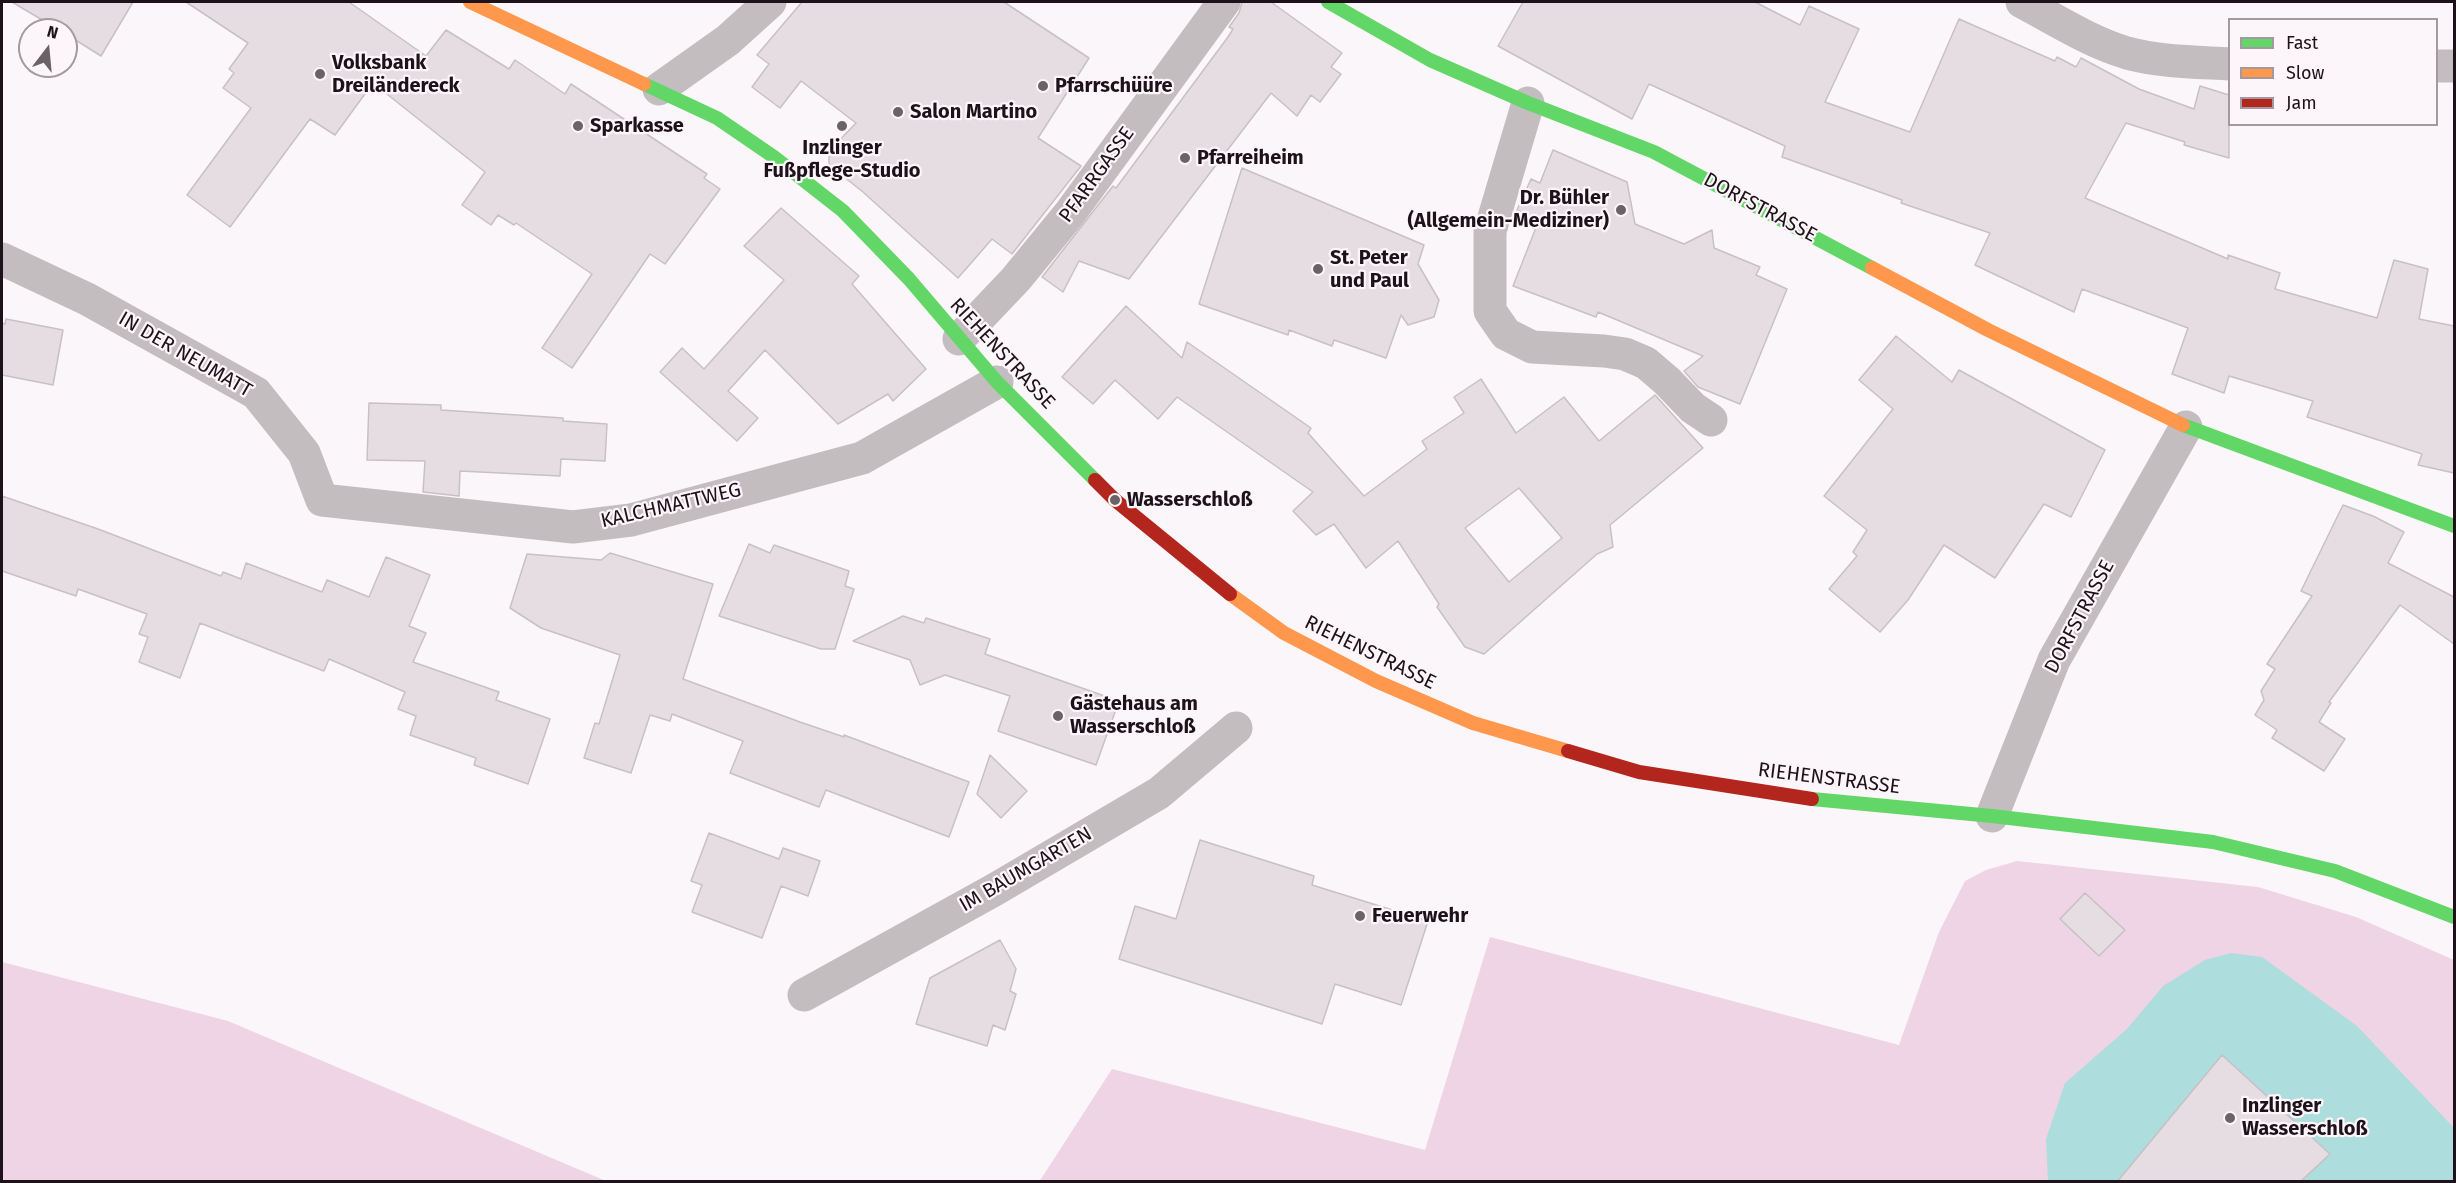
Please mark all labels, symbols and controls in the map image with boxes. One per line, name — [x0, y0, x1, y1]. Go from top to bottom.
north arrow — [18, 18, 78, 78]
legend — [2228, 18, 2438, 126]
text: N — [45, 22, 60, 43]
text: Fast — [2286, 32, 2318, 54]
place label: Volksbank Dreiländereck — [332, 51, 460, 98]
text: Slow — [2286, 62, 2324, 84]
marker: Volksbank Dreiländereck — [313, 67, 327, 81]
place label: Pfarrschüüre — [1055, 74, 1172, 98]
marker: Pfarrschüüre — [1036, 79, 1050, 93]
text: Jam — [2286, 92, 2317, 114]
place label: Salon Martino — [910, 100, 1037, 124]
marker: Salon Martino — [891, 105, 905, 119]
place label: Sparkasse — [590, 114, 684, 138]
marker: Sparkasse — [571, 119, 585, 133]
marker: Inzlinger Fußpflege-Studio — [835, 119, 849, 133]
street label: PFARRGASSE — [1054, 123, 1140, 227]
place label: Inzlinger Fußpflege-Studio — [763, 136, 921, 183]
place label: Pfarreiheim — [1197, 146, 1304, 170]
marker: Pfarreiheim — [1178, 151, 1192, 165]
street label: DORFSTRASSE — [1699, 168, 1821, 248]
place label: Dr. Bühler (Allgemein-Mediziner) — [1408, 186, 1609, 233]
marker: Dr. Bühler (Allgemein-Mediziner) — [1614, 203, 1628, 217]
place label: St. Peter und Paul — [1330, 246, 1409, 293]
marker: St. Peter und Paul — [1311, 262, 1325, 276]
street label: RIEHENSTRASSE — [944, 293, 1060, 415]
street label: IN DER NEUMATT — [114, 307, 256, 403]
street label: KALCHMATTWEG — [598, 478, 744, 534]
place label: Wasserschloß — [1127, 488, 1253, 512]
marker: Wasserschloß — [1108, 493, 1122, 507]
street label: DORFSTRASSE — [2040, 556, 2120, 678]
street label: RIEHENSTRASSE — [1300, 611, 1440, 695]
place label: Gästehaus am Wasserschloß — [1070, 692, 1198, 739]
marker: Gästehaus am Wasserschloß — [1051, 709, 1065, 723]
street label: RIEHENSTRASSE — [1756, 758, 1902, 800]
street label: IM BAUMGARTEN — [955, 822, 1097, 918]
place label: Feuerwehr — [1372, 904, 1468, 928]
marker: Feuerwehr — [1353, 909, 1367, 923]
place label: Inzlinger Wasserschloß — [2242, 1094, 2368, 1141]
marker: Inzlinger Wasserschloß — [2223, 1111, 2237, 1125]

